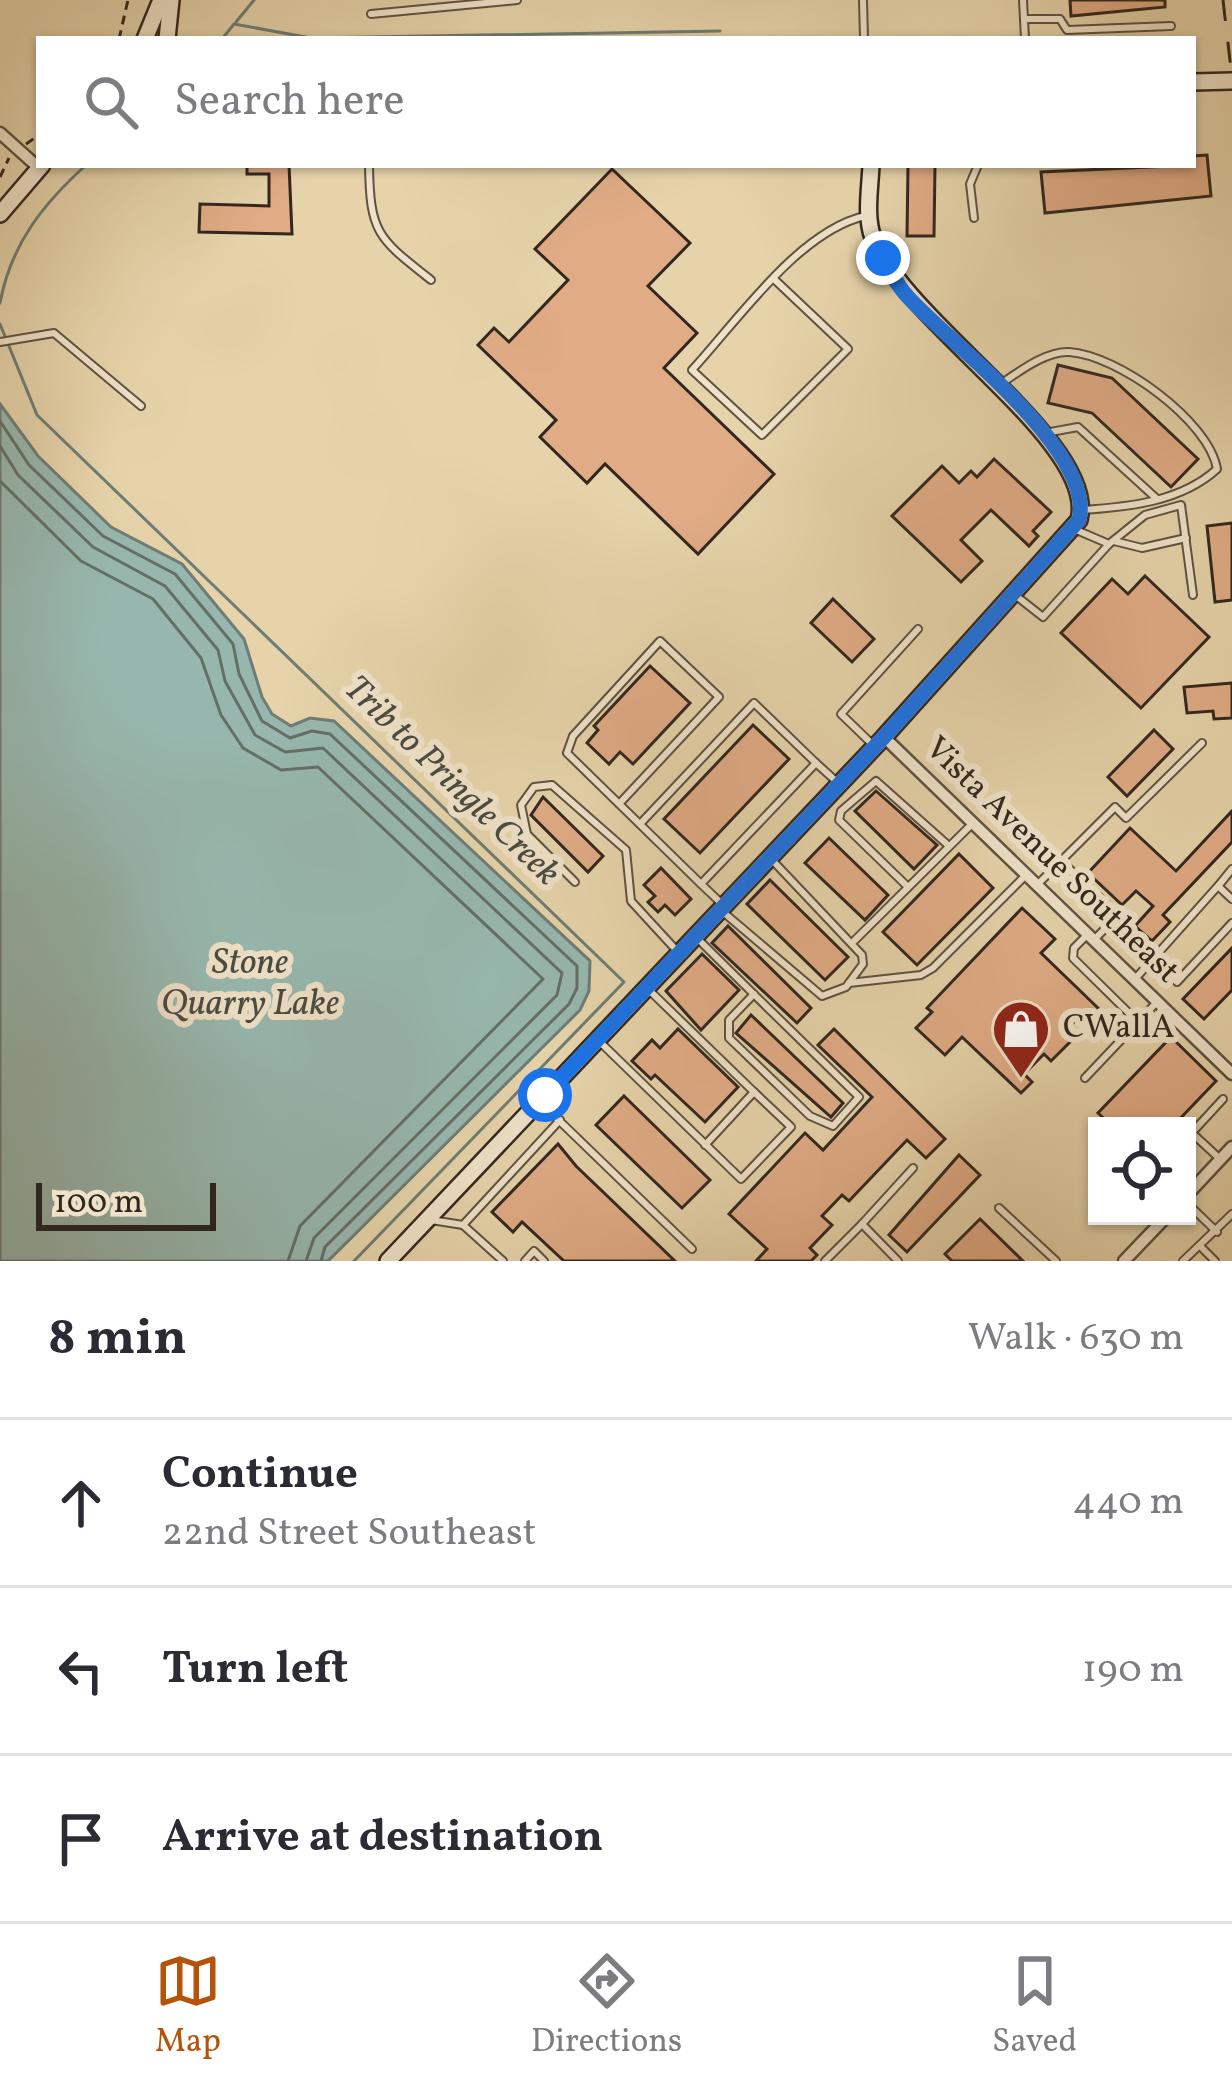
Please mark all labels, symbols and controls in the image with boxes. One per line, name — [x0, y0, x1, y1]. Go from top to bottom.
search box — [36, 36, 1196, 168]
icon: search — [78, 69, 144, 135]
text: Search here — [174, 71, 405, 134]
route end — [856, 231, 910, 285]
water label: Trib to Pringle Creek — [332, 666, 570, 898]
street label: Vista Avenue Southeast — [914, 727, 1188, 995]
water label: Stone Quarry Lake — [161, 939, 339, 1030]
shop icon: CWallA — [990, 998, 1052, 1080]
place label: CWallA — [1063, 1006, 1174, 1052]
route start — [518, 1068, 572, 1122]
map controls — [1088, 1117, 1196, 1225]
button: locate — [1088, 1117, 1196, 1225]
scale bar — [36, 1177, 216, 1230]
text: 100 m — [54, 1181, 143, 1227]
text: 8 min — [48, 1304, 187, 1375]
text: Walk · 630 m — [968, 1312, 1184, 1366]
text: Continue — [162, 1444, 358, 1507]
icon: ahead — [48, 1470, 114, 1536]
text: 440 m — [1072, 1476, 1184, 1530]
text: 22nd Street Southeast — [162, 1507, 536, 1561]
icon: left — [48, 1638, 114, 1704]
text: Turn left — [162, 1639, 348, 1702]
text: 190 m — [1082, 1644, 1184, 1698]
icon: arrive — [48, 1806, 114, 1872]
text: Arrive at destination — [162, 1807, 603, 1870]
tab: Map — [155, 1948, 221, 2066]
tab: Directions — [531, 1948, 682, 2066]
tab: Saved — [992, 1948, 1077, 2066]

